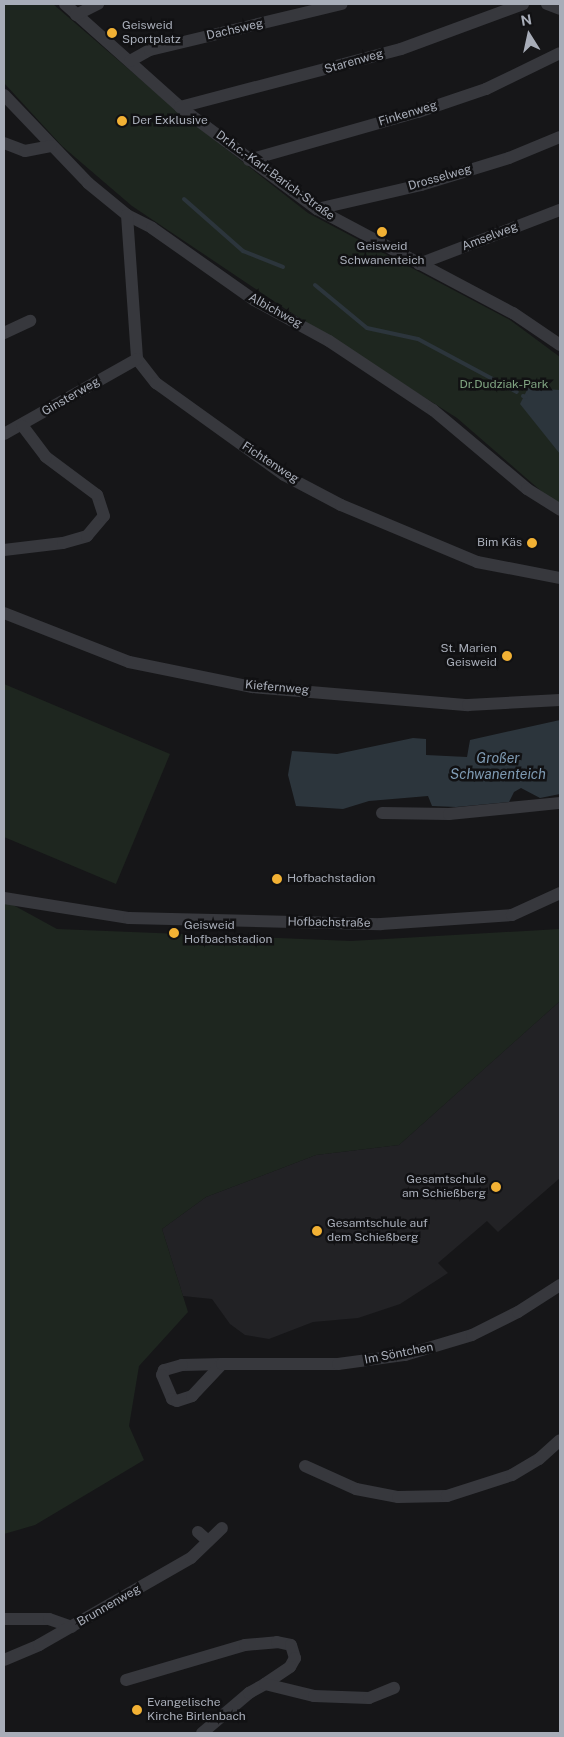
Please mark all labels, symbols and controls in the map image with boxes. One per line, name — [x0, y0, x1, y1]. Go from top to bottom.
north arrow — [504, 10, 554, 60]
text: N — [520, 11, 533, 29]
street label: Dachsweg — [205, 16, 265, 44]
place label: Geisweid Sportplatz — [122, 19, 181, 47]
marker: Geisweid Sportplatz — [106, 27, 118, 39]
street label: Starenweg — [323, 47, 385, 77]
street label: Finkenweg — [377, 98, 439, 130]
place label: Der Exklusive — [132, 114, 208, 128]
marker: Der Exklusive — [116, 115, 128, 127]
street label: Dr.h.c.-Karl-Barich-Straße — [213, 128, 337, 224]
street label: Drosselweg — [407, 162, 473, 194]
street label: Amselweg — [460, 220, 520, 254]
marker: Geisweid Schwanenteich — [376, 226, 388, 238]
place label: Geisweid Schwanenteich — [339, 240, 425, 268]
street label: Albichweg — [246, 290, 304, 332]
street label: Ginsterweg — [40, 375, 102, 419]
park label: Dr.Dudziak-Park — [459, 378, 549, 392]
street label: Fichtenweg — [239, 439, 301, 487]
place label: Bim Käs — [477, 536, 522, 550]
marker: Bim Käs — [526, 537, 538, 549]
place label: St. Marien Geisweid — [440, 642, 497, 670]
marker: St. Marien Geisweid — [501, 650, 513, 662]
street label: Kiefernweg — [244, 678, 310, 698]
water label: Großer Schwanenteich — [450, 750, 546, 782]
place label: Hofbachstadion — [287, 872, 376, 886]
marker: Hofbachstadion — [271, 873, 283, 885]
street label: Hofbachstraße — [287, 915, 371, 931]
place label: Geisweid Hofbachstadion — [184, 919, 273, 947]
marker: Geisweid Hofbachstadion — [168, 927, 180, 939]
place label: Gesamtschule am Schießberg — [402, 1173, 486, 1201]
marker: Gesamtschule am Schießberg — [490, 1181, 502, 1193]
place label: Gesamtschule auf dem Schießberg — [327, 1217, 428, 1245]
marker: Gesamtschule auf dem Schießberg — [311, 1225, 323, 1237]
street label: Im Söntchen — [363, 1340, 435, 1368]
street label: Brunnenweg — [75, 1582, 143, 1630]
place label: Evangelische Kirche Birlenbach — [147, 1696, 246, 1724]
marker: Evangelische Kirche Birlenbach — [131, 1704, 143, 1716]

